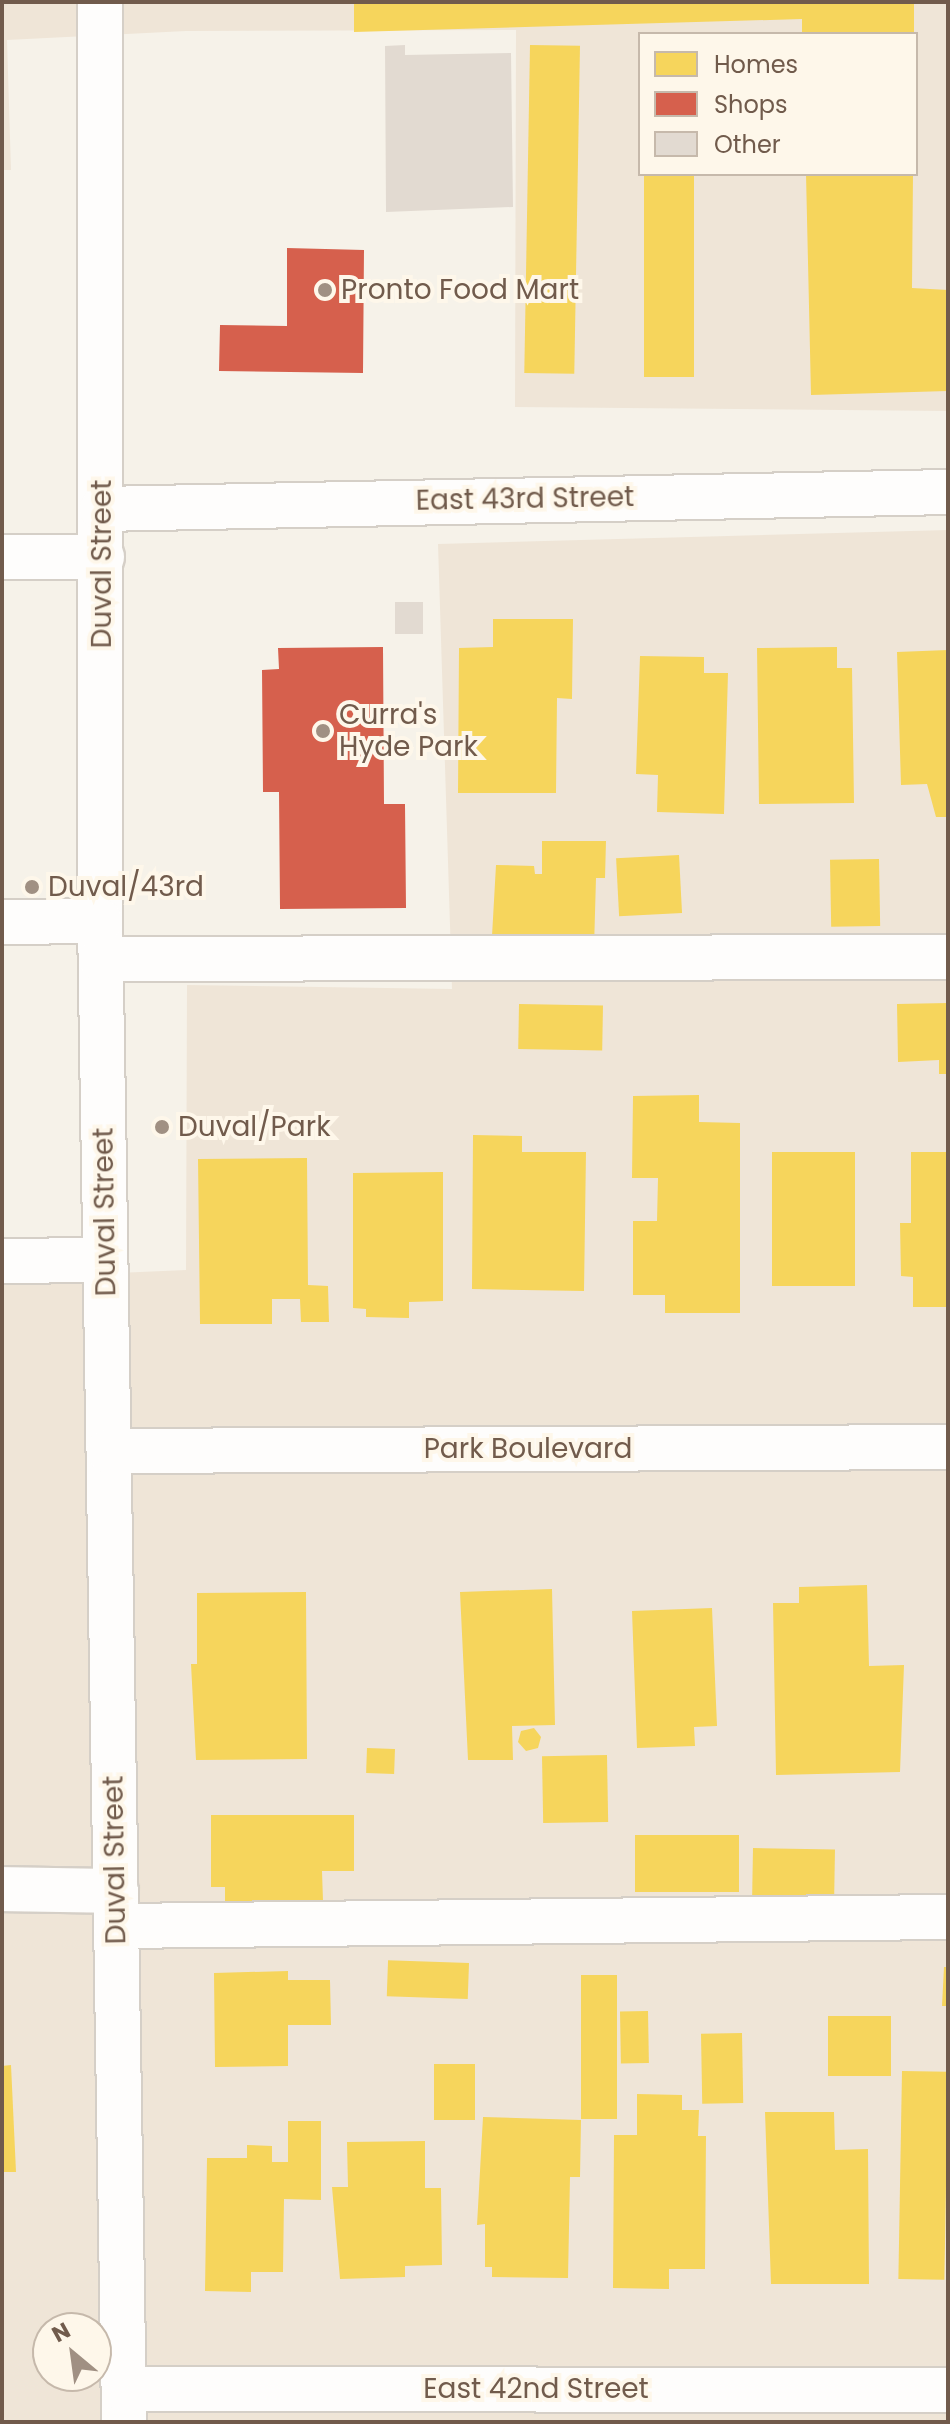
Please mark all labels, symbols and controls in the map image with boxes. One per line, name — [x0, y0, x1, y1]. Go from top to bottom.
legend — [638, 32, 918, 176]
text: Homes — [714, 48, 798, 81]
text: Shops — [714, 88, 788, 121]
text: Other — [714, 128, 781, 161]
place label: Pronto Food Mart — [341, 273, 579, 307]
marker: Pronto Food Mart — [316, 281, 334, 299]
street label: Duval Street — [85, 480, 119, 648]
street label: East 43rd Street — [415, 480, 635, 518]
place label: Curra's Hyde Park — [339, 698, 478, 764]
marker: Curra's Hyde Park — [314, 722, 332, 740]
place label: Duval/43rd — [48, 870, 204, 904]
marker: Duval/43rd — [23, 878, 41, 896]
place label: Duval/Park — [178, 1110, 331, 1144]
marker: Duval/Park — [153, 1118, 171, 1136]
street label: Duval Street — [87, 1127, 123, 1297]
street label: Park Boulevard — [424, 1432, 632, 1466]
street label: Duval Street — [97, 1775, 133, 1945]
north arrow — [32, 2312, 112, 2392]
text: N — [46, 2315, 76, 2350]
street label: East 42nd Street — [423, 2372, 649, 2406]

